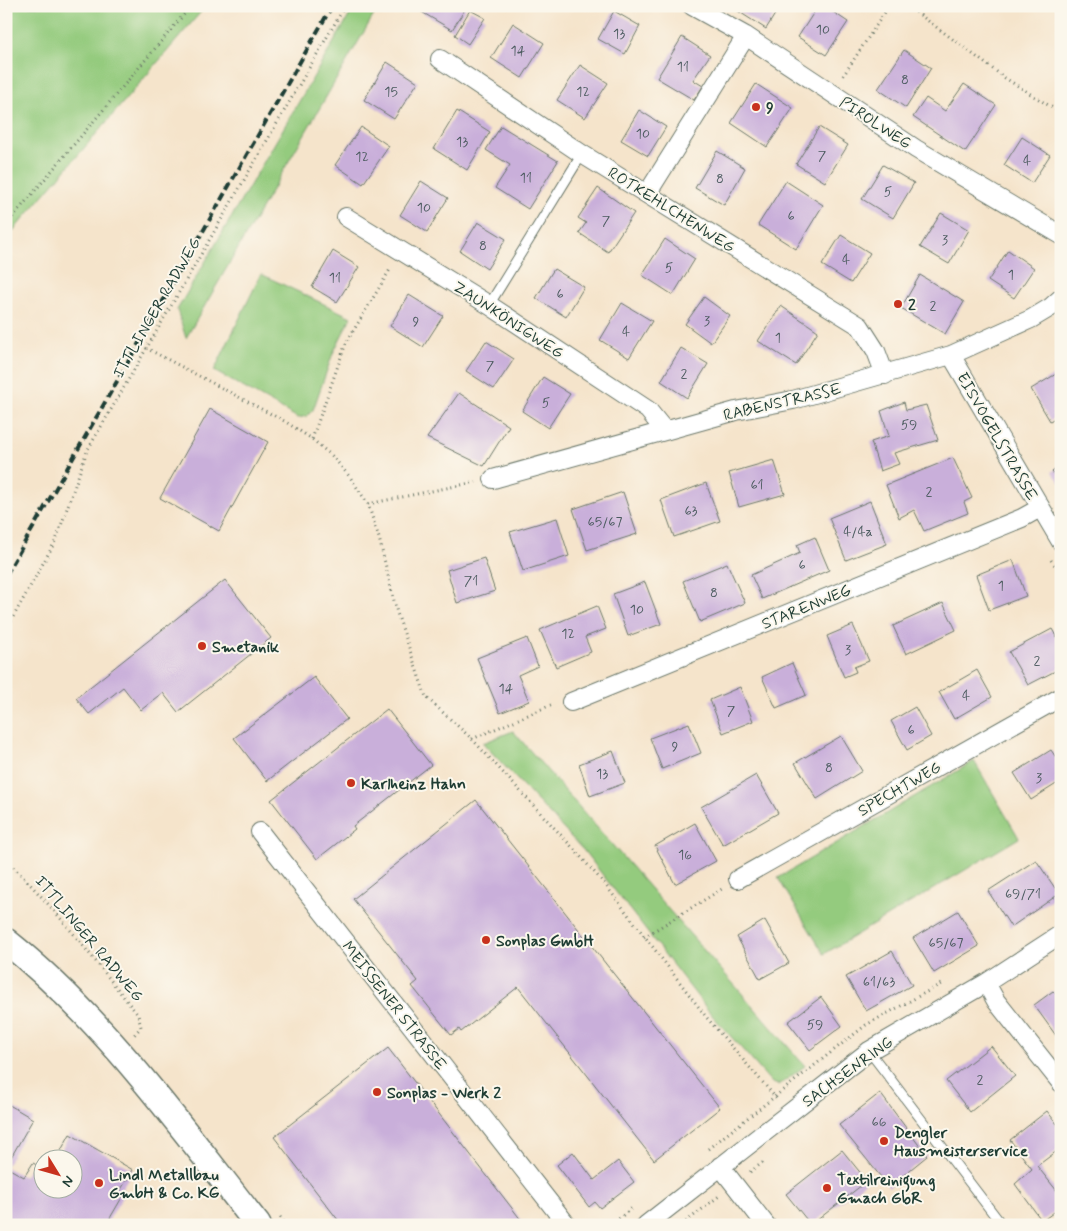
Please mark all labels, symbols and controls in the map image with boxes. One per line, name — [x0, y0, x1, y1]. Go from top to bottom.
house number: 10 — [816, 21, 830, 39]
house number: 13 — [613, 25, 625, 43]
house number: 14 — [511, 42, 526, 60]
house number: 11 — [677, 58, 689, 76]
house number: 8 — [901, 71, 909, 89]
house number: 15 — [384, 83, 398, 101]
house number: 12 — [576, 83, 590, 101]
street label: PIROLWEG — [835, 92, 915, 154]
place label: 9 — [766, 98, 774, 119]
marker: 9 — [750, 101, 762, 113]
house number: 10 — [636, 125, 650, 143]
house number: 13 — [456, 133, 468, 151]
house number: 7 — [818, 147, 827, 165]
house number: 12 — [355, 148, 369, 166]
house number: 4 — [1023, 152, 1031, 170]
street label: ROTKEHLCHENWEG — [604, 163, 739, 258]
house number: 11 — [520, 169, 532, 187]
house number: 8 — [716, 170, 724, 188]
house number: 5 — [884, 183, 892, 201]
house number: 10 — [417, 199, 431, 217]
house number: 6 — [787, 207, 795, 225]
house number: 7 — [602, 212, 611, 230]
house number: 3 — [942, 231, 948, 249]
street label: ITTLINGER RADWEG — [109, 234, 206, 382]
house number: 8 — [479, 237, 487, 255]
house number: 4 — [842, 251, 850, 269]
house number: 5 — [665, 259, 673, 277]
house number: 1 — [1008, 266, 1014, 284]
house number: 11 — [329, 269, 341, 287]
street label: ZAUNKÖNIGWEG — [449, 277, 568, 364]
house number: 6 — [556, 285, 564, 303]
place label: 2 — [908, 295, 916, 316]
house number: 2 — [930, 297, 937, 315]
marker: 2 — [892, 298, 904, 310]
house number: 3 — [704, 312, 710, 330]
house number: 9 — [413, 313, 420, 331]
house number: 4 — [622, 323, 630, 341]
house number: 1 — [775, 329, 781, 347]
house number: 7 — [486, 357, 495, 375]
house number: 2 — [681, 365, 688, 383]
street label: EISVOGELSTRASSE — [951, 369, 1042, 505]
street label: RABENSTRASSE — [721, 379, 843, 426]
house number: 5 — [542, 394, 550, 412]
house number: 59 — [901, 416, 917, 434]
house number: 61 — [750, 476, 764, 494]
house number: 2 — [926, 483, 933, 501]
house number: 63 — [684, 502, 698, 520]
house number: 65/67 — [588, 513, 622, 531]
house number: 4/4a — [843, 523, 873, 541]
house number: 6 — [798, 556, 806, 574]
house number: 71 — [464, 572, 478, 590]
house number: 1 — [998, 577, 1004, 595]
street label: STARENWEG — [759, 580, 855, 635]
house number: 8 — [710, 584, 718, 602]
house number: 10 — [630, 601, 644, 619]
house number: 12 — [561, 625, 575, 643]
place label: Smetanik — [212, 637, 280, 658]
marker: Smetanik — [196, 640, 208, 652]
house number: 3 — [845, 641, 851, 659]
house number: 2 — [1034, 652, 1041, 670]
house number: 14 — [499, 680, 514, 698]
house number: 4 — [962, 687, 970, 705]
house number: 7 — [727, 702, 736, 720]
house number: 6 — [907, 721, 915, 739]
house number: 9 — [672, 738, 679, 756]
street label: SPECHTWEG — [854, 757, 945, 822]
house number: 8 — [825, 759, 833, 777]
house number: 13 — [596, 765, 608, 783]
house number: 3 — [1036, 769, 1042, 787]
place label: Karlheinz Hahn — [361, 774, 466, 795]
marker: Karlheinz Hahn — [345, 777, 357, 789]
house number: 16 — [678, 846, 692, 864]
street label: ITTLINGER RADWEG — [30, 871, 148, 1006]
house number: 69/71 — [1005, 885, 1041, 903]
place label: Sonplas GmbH — [496, 931, 594, 952]
marker: Sonplas GmbH — [480, 934, 492, 946]
house number: 65/67 — [929, 934, 963, 952]
street label: MEISSENER STRASSE — [337, 937, 451, 1075]
house number: 61/63 — [863, 973, 895, 991]
house number: 59 — [807, 1016, 823, 1034]
street label: SACHSENRING — [798, 1032, 898, 1112]
house number: 2 — [977, 1071, 984, 1089]
place label: Sonplas - Werk 2 — [387, 1083, 501, 1104]
marker: Sonplas - Werk 2 — [371, 1086, 383, 1098]
house number: 66 — [872, 1113, 887, 1131]
place label: Dengler Hausmeisterservice — [894, 1123, 1028, 1162]
marker: Dengler Hausmeisterservice — [878, 1135, 890, 1147]
north arrow — [32, 1148, 82, 1198]
place label: Lindl Metallbau GmbH & Co. KG — [109, 1165, 220, 1204]
place label: Textilreinigung Gmach GbR — [837, 1170, 936, 1209]
text: N — [58, 1172, 78, 1190]
marker: Lindl Metallbau GmbH & Co. KG — [93, 1177, 105, 1189]
marker: Textilreinigung Gmach GbR — [821, 1182, 833, 1194]

